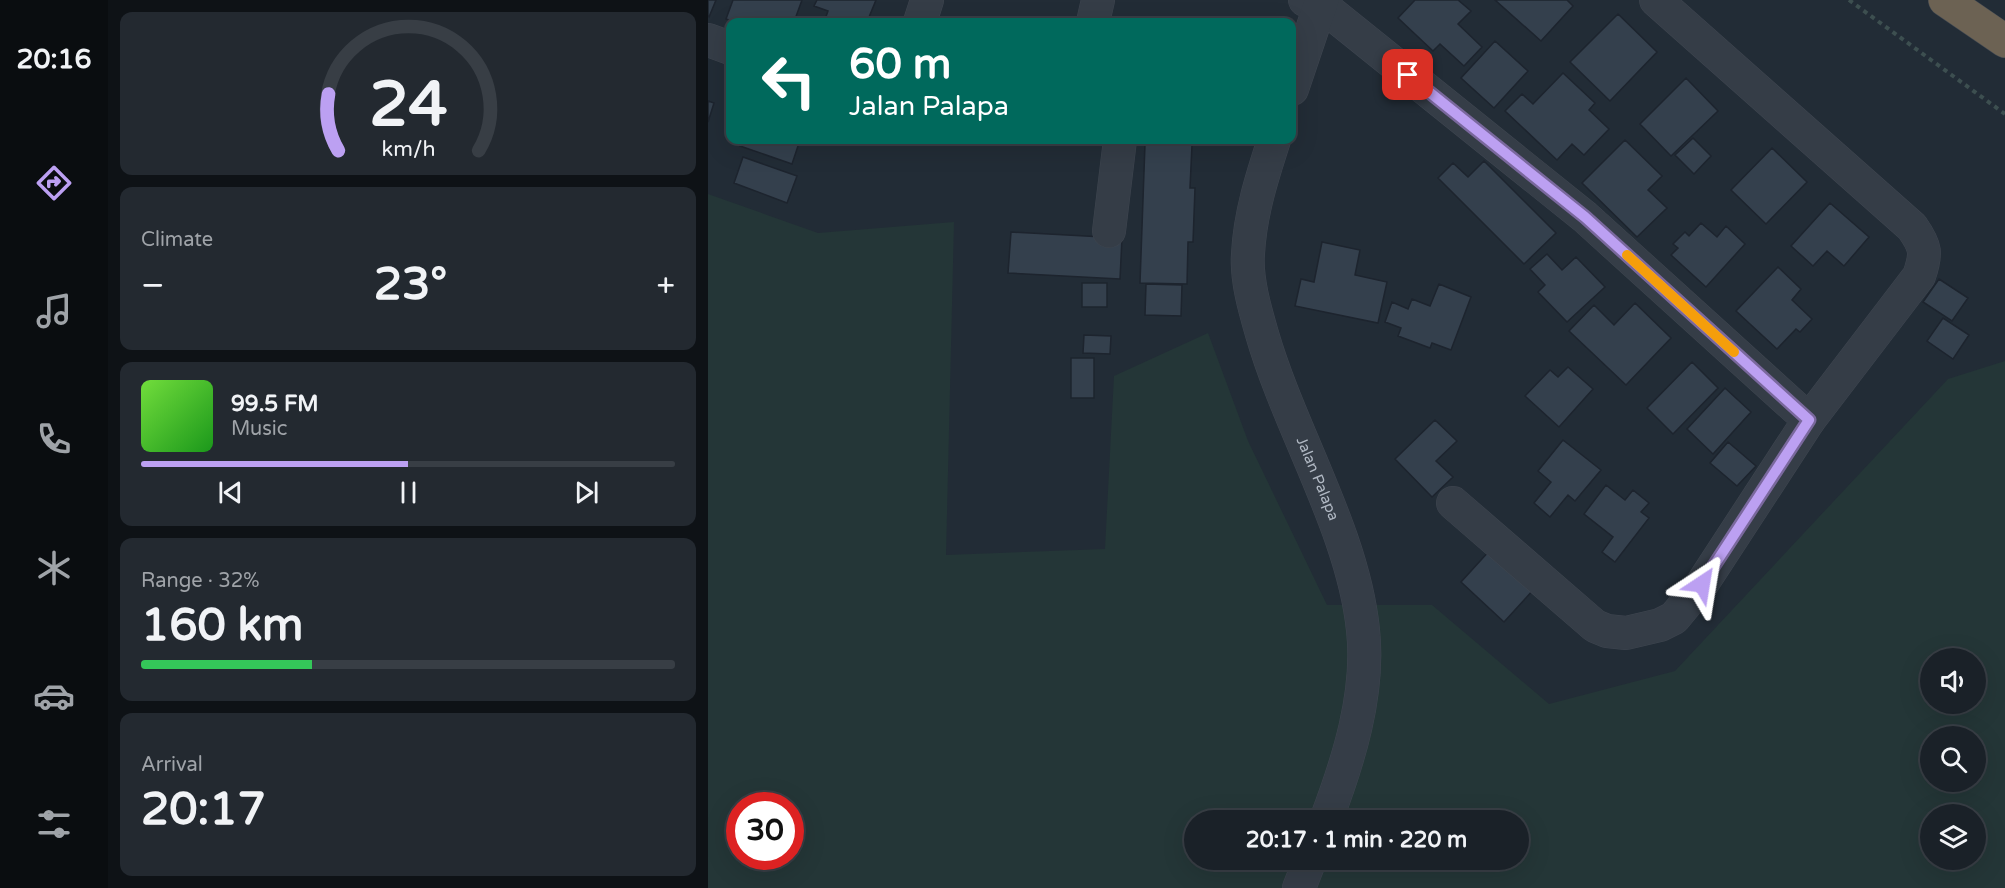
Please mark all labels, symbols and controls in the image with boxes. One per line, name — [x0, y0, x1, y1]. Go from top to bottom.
text: 60 m — [849, 39, 951, 90]
icon: left — [750, 42, 828, 120]
text: 20:16 — [17, 43, 91, 76]
pin — [1382, 49, 1433, 100]
icon: arrive — [1391, 58, 1424, 91]
text: 24 — [369, 68, 447, 143]
text: Jalan Palapa — [849, 90, 1009, 123]
text: km/h — [381, 136, 435, 162]
icon: directions — [33, 162, 75, 204]
text: Climate — [141, 228, 213, 252]
text: 23° — [374, 258, 447, 312]
text: − — [141, 266, 165, 305]
text: + — [656, 266, 675, 305]
icon: music — [33, 290, 75, 332]
text: 99.5 FM — [231, 391, 319, 417]
text: Music — [231, 417, 287, 441]
icon: phone — [33, 418, 75, 460]
street label: Jalan Palapa — [1292, 434, 1343, 523]
icon: previous — [214, 476, 247, 509]
icon: pause — [392, 476, 425, 509]
icon: next — [570, 476, 603, 509]
icon: climate — [33, 547, 75, 589]
position arrow — [1670, 552, 1734, 616]
text: Range · 32% — [141, 569, 260, 593]
text: 160 km — [141, 599, 303, 653]
map controls — [1920, 648, 1986, 870]
button: sound — [1920, 648, 1986, 714]
icon: car — [33, 675, 75, 717]
button: search — [1920, 726, 1986, 792]
text: Arrival — [141, 753, 203, 777]
text: 20:17 — [141, 783, 266, 837]
speed limit sign: 30 — [726, 792, 804, 870]
icon: filters — [33, 803, 75, 845]
button: layers — [1920, 804, 1986, 870]
text: 20:17 · 1 min · 220 m — [1246, 827, 1467, 853]

